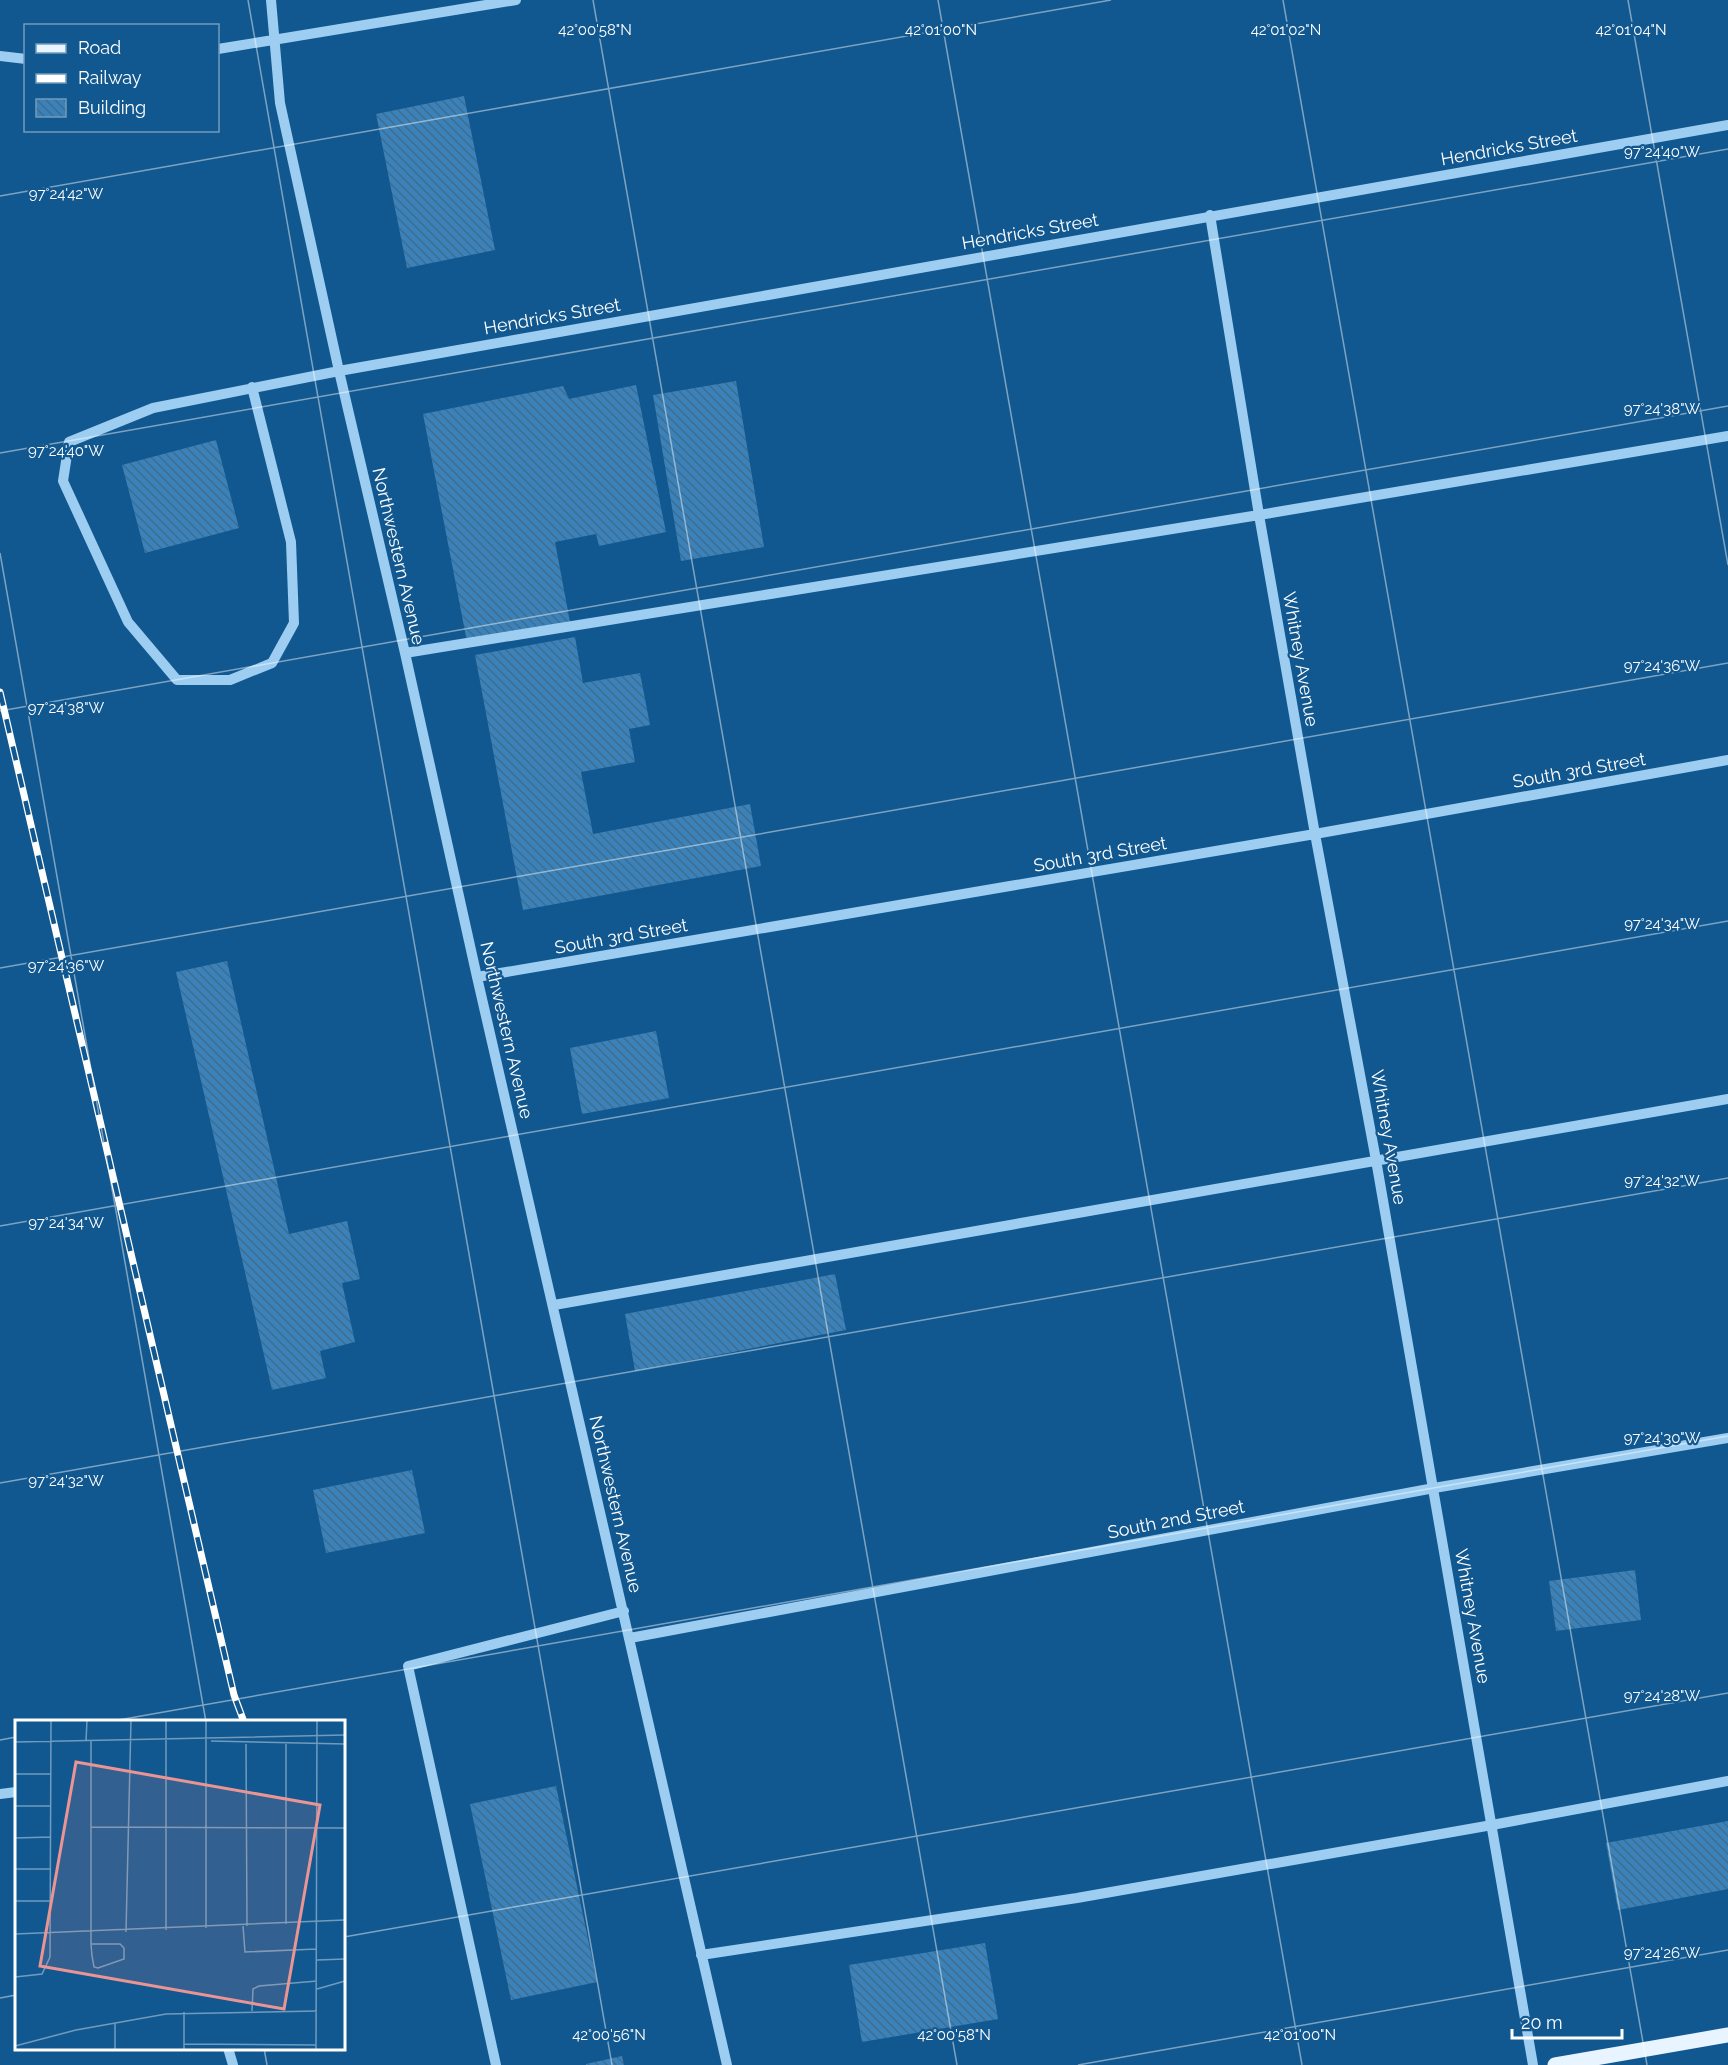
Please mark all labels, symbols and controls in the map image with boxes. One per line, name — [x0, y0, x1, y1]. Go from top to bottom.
text: 42°00'58"N — [558, 21, 632, 39]
text: 42°01'00"N — [905, 21, 977, 39]
text: 42°01'02"N — [1251, 21, 1321, 39]
text: 42°01'04"N — [1596, 21, 1667, 39]
legend — [24, 24, 219, 132]
text: Road — [78, 37, 121, 58]
text: Railway — [78, 67, 142, 88]
text: Building — [78, 97, 146, 118]
street label: Hendricks Street — [1439, 125, 1579, 169]
text: 97°24'40"W — [1624, 143, 1700, 161]
text: 97°24'42"W — [29, 185, 104, 203]
street label: Hendricks Street — [960, 209, 1100, 253]
street label: Hendricks Street — [482, 294, 622, 338]
text: 97°24'38"W — [1624, 400, 1701, 418]
text: 97°24'40"W — [28, 442, 104, 460]
street label: Northwestern Avenue — [368, 465, 430, 647]
street label: Whitney Avenue — [1279, 590, 1323, 728]
text: 97°24'36"W — [1624, 657, 1701, 675]
text: 97°24'38"W — [28, 699, 105, 717]
street label: South 3rd Street — [1511, 748, 1647, 792]
street label: South 3rd Street — [1032, 832, 1168, 876]
street label: South 3rd Street — [553, 914, 689, 958]
text: 97°24'34"W — [1624, 915, 1700, 933]
street label: Northwestern Avenue — [476, 939, 538, 1121]
text: 97°24'36"W — [28, 957, 105, 975]
street label: Whitney Avenue — [1367, 1068, 1411, 1206]
text: 97°24'32"W — [1624, 1172, 1700, 1190]
text: 97°24'34"W — [28, 1214, 104, 1232]
street label: Northwestern Avenue — [585, 1413, 647, 1595]
text: 97°24'30"W — [1624, 1429, 1701, 1447]
text: 97°24'32"W — [28, 1472, 104, 1490]
street label: South 2nd Street — [1106, 1495, 1246, 1543]
street label: Whitney Avenue — [1451, 1547, 1495, 1685]
text: 97°24'28"W — [1624, 1687, 1700, 1705]
inset map — [15, 1720, 345, 2050]
text: 97°24'26"W — [1624, 1944, 1701, 1962]
scale bar — [1512, 2002, 1622, 2040]
text: 20 m — [1521, 2012, 1563, 2033]
text: 42°00'56"N — [572, 2026, 646, 2044]
text: 42°00'58"N — [917, 2026, 991, 2044]
text: 42°01'00"N — [1264, 2026, 1336, 2044]

